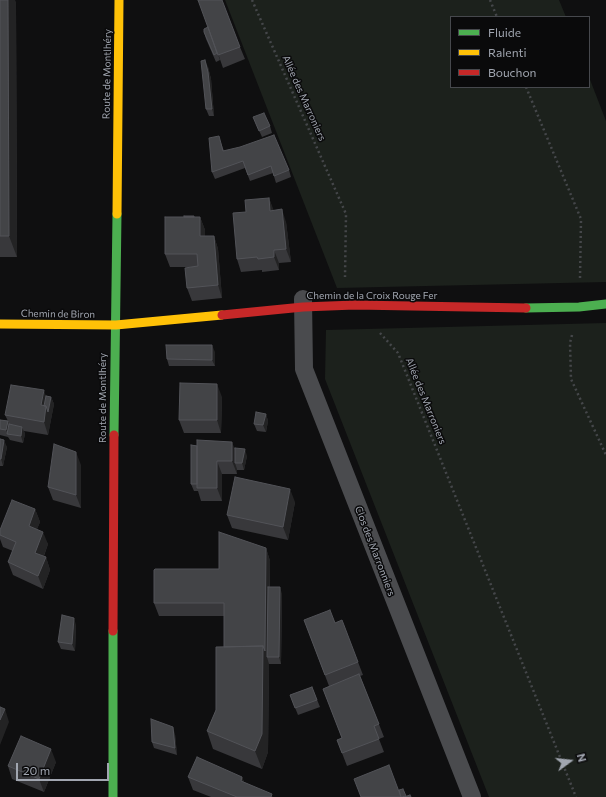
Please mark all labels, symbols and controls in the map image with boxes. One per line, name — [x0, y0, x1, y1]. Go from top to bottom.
legend — [450, 16, 590, 88]
text: Fluide — [488, 25, 521, 39]
street label: Route de Montlhéry — [100, 29, 114, 119]
text: Ralenti — [488, 45, 527, 59]
street label: Allée des Marroniers — [280, 53, 328, 143]
text: Bouchon — [488, 65, 536, 79]
street label: Chemin de la Croix Rouge Fer — [306, 290, 438, 302]
street label: Chemin de Biron — [21, 307, 95, 321]
street label: Route de Montlhéry — [97, 353, 109, 443]
street label: Allée des Marroniers — [403, 356, 449, 446]
street label: Clos des Marronniers — [352, 504, 398, 598]
north arrow — [550, 741, 590, 781]
text: N — [575, 752, 589, 763]
scale bar — [18, 755, 111, 781]
text: 20 m — [23, 763, 50, 777]

